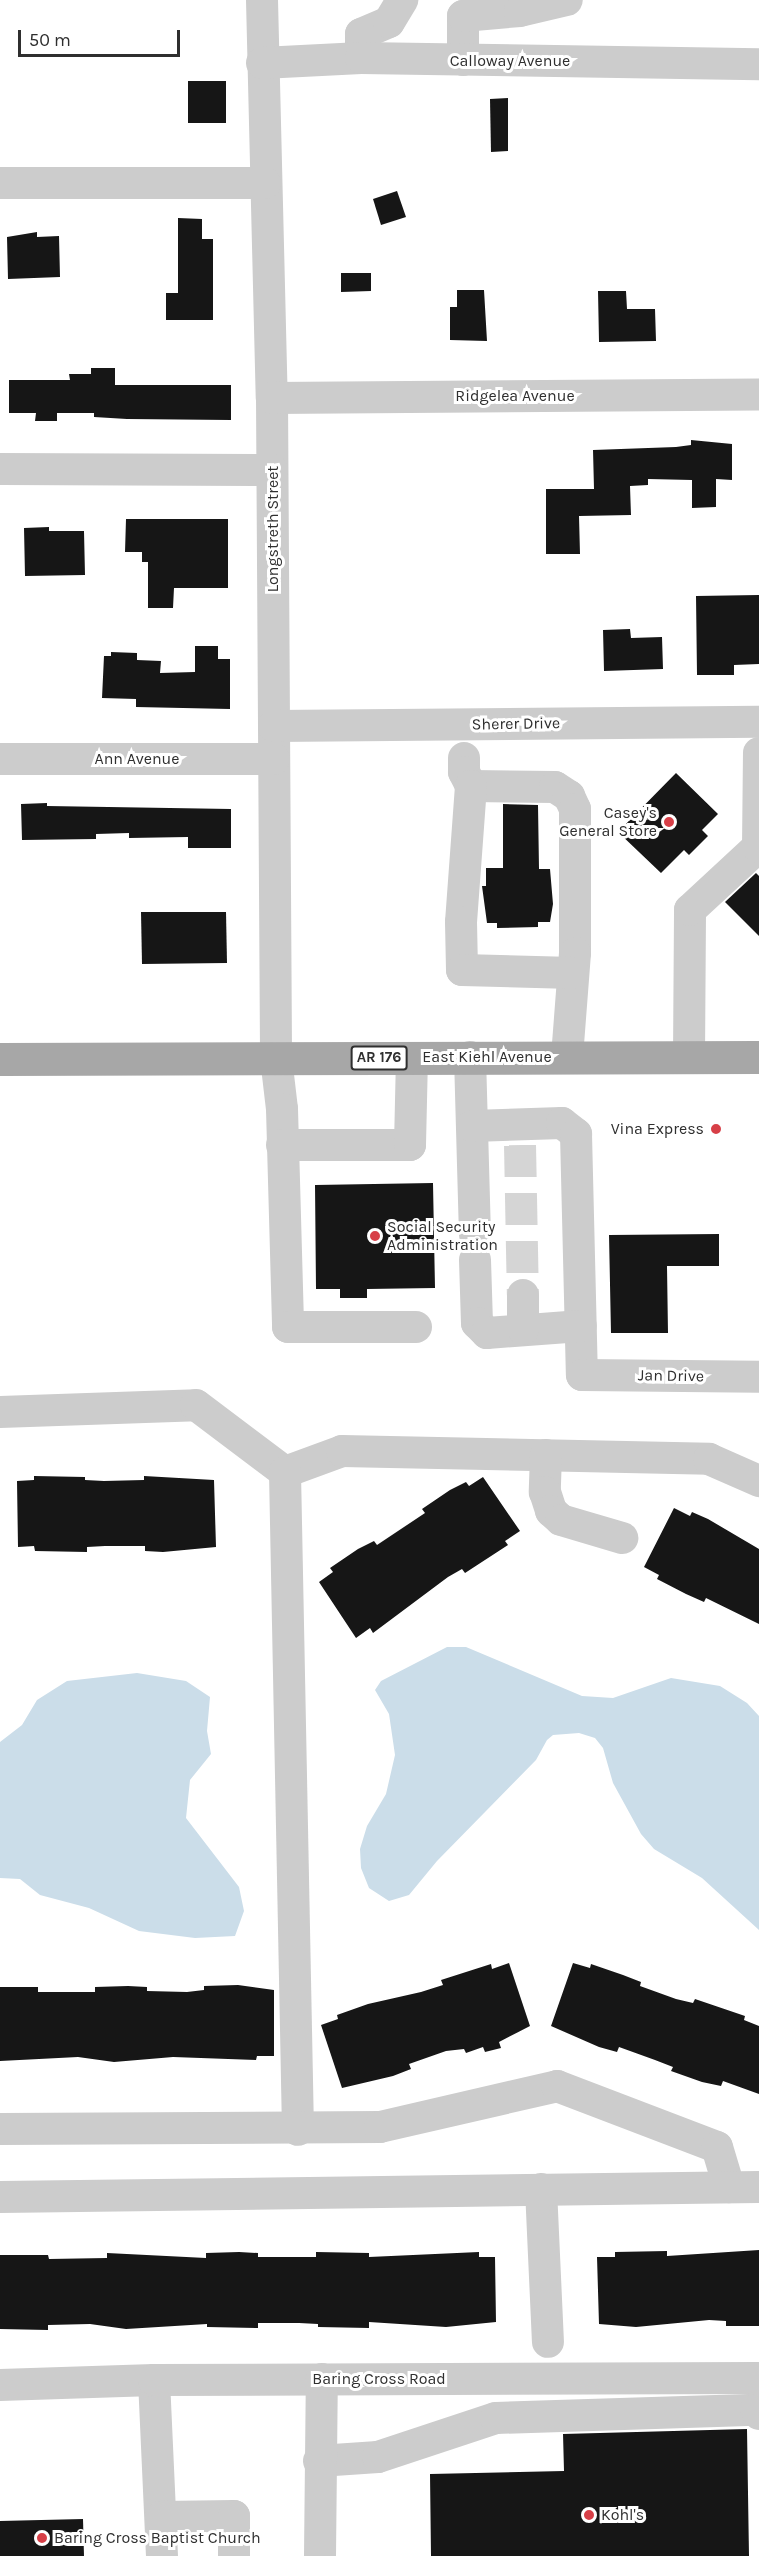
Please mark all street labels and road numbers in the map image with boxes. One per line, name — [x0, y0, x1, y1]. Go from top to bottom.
street label: Calloway Avenue — [450, 51, 570, 71]
street label: Ridgelea Avenue — [455, 386, 575, 406]
street label: Longstreth Street — [263, 466, 283, 592]
street label: Sherer Drive — [472, 714, 560, 734]
street label: Ann Avenue — [95, 749, 179, 769]
road number: AR 176 — [350, 1046, 407, 1070]
street label: East Kiehl Avenue — [422, 1047, 552, 1067]
street label: Jan Drive — [638, 1366, 704, 1386]
street label: Baring Cross Road — [312, 2369, 446, 2389]

